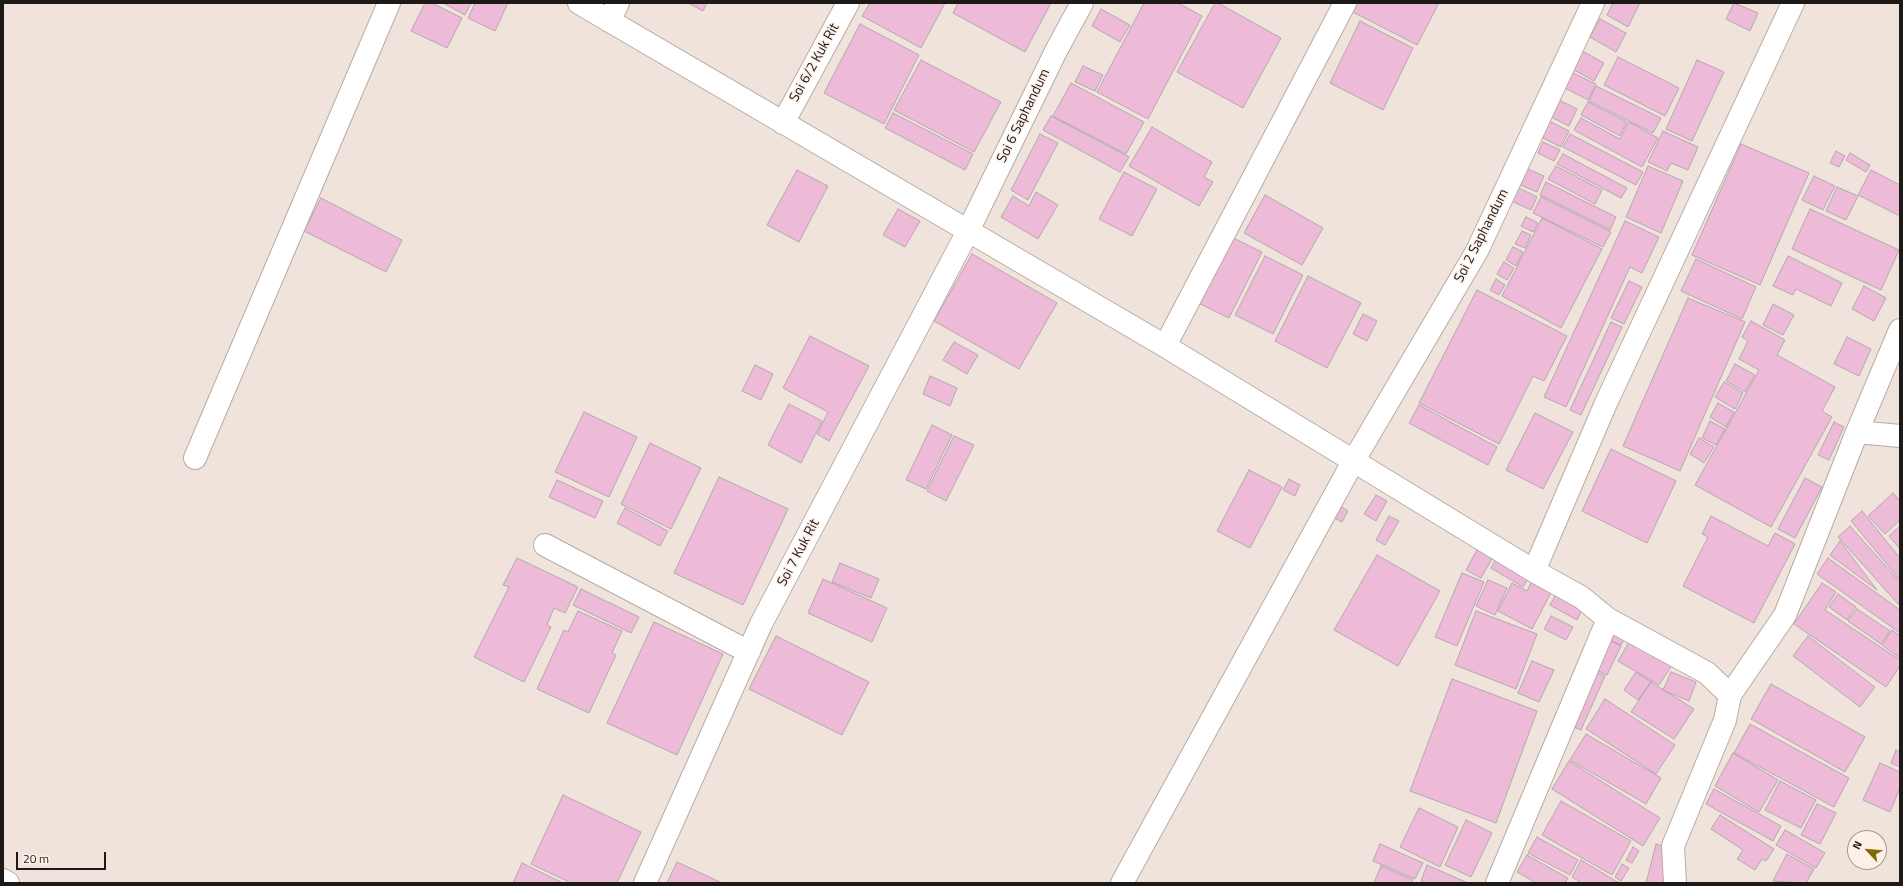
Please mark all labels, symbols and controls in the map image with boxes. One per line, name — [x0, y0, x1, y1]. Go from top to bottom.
street label: Soi 6/2 Kuk Rit — [787, 21, 843, 105]
street label: Soi 6 Saphandum — [994, 66, 1054, 166]
street label: Soi 2 Saphandum — [1451, 186, 1513, 286]
street label: Soi 7 Kuk Rit — [774, 517, 824, 589]
north arrow — [1847, 830, 1887, 870]
text: N — [1848, 838, 1866, 852]
scale bar — [18, 844, 108, 870]
text: 20 m — [23, 849, 49, 868]

